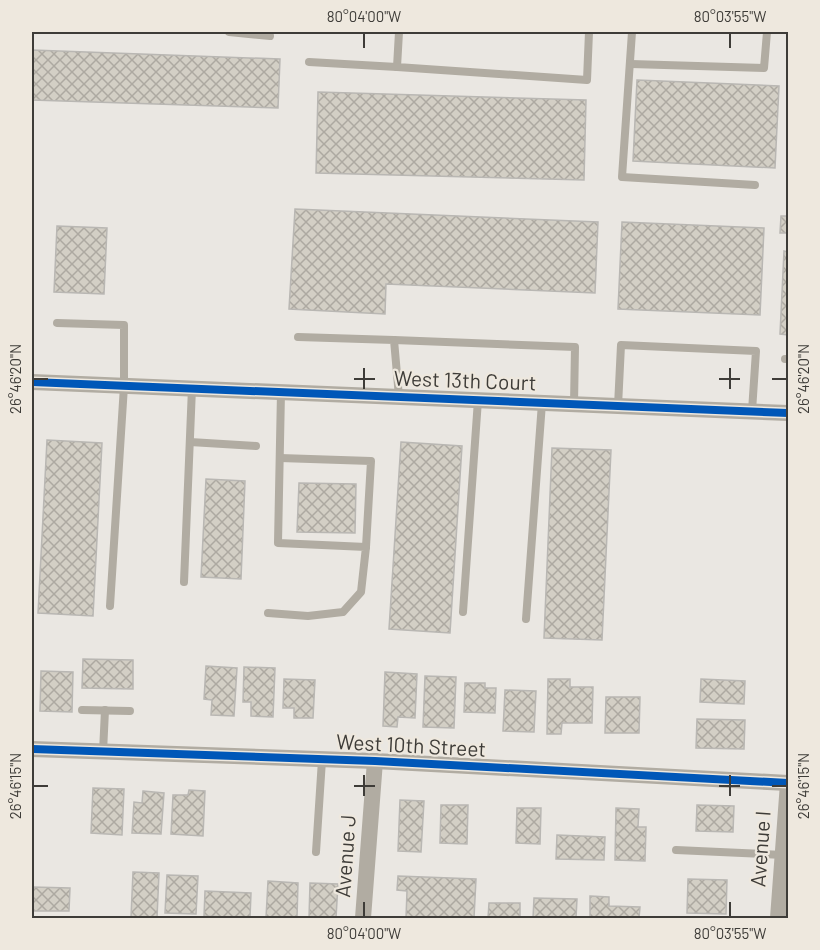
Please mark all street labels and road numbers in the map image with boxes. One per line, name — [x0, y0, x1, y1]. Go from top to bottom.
street label: West 13th Court — [393, 365, 537, 394]
street label: West 10th Street — [336, 728, 487, 761]
street label: Avenue I — [744, 810, 775, 888]
street label: Avenue J — [329, 814, 360, 898]

